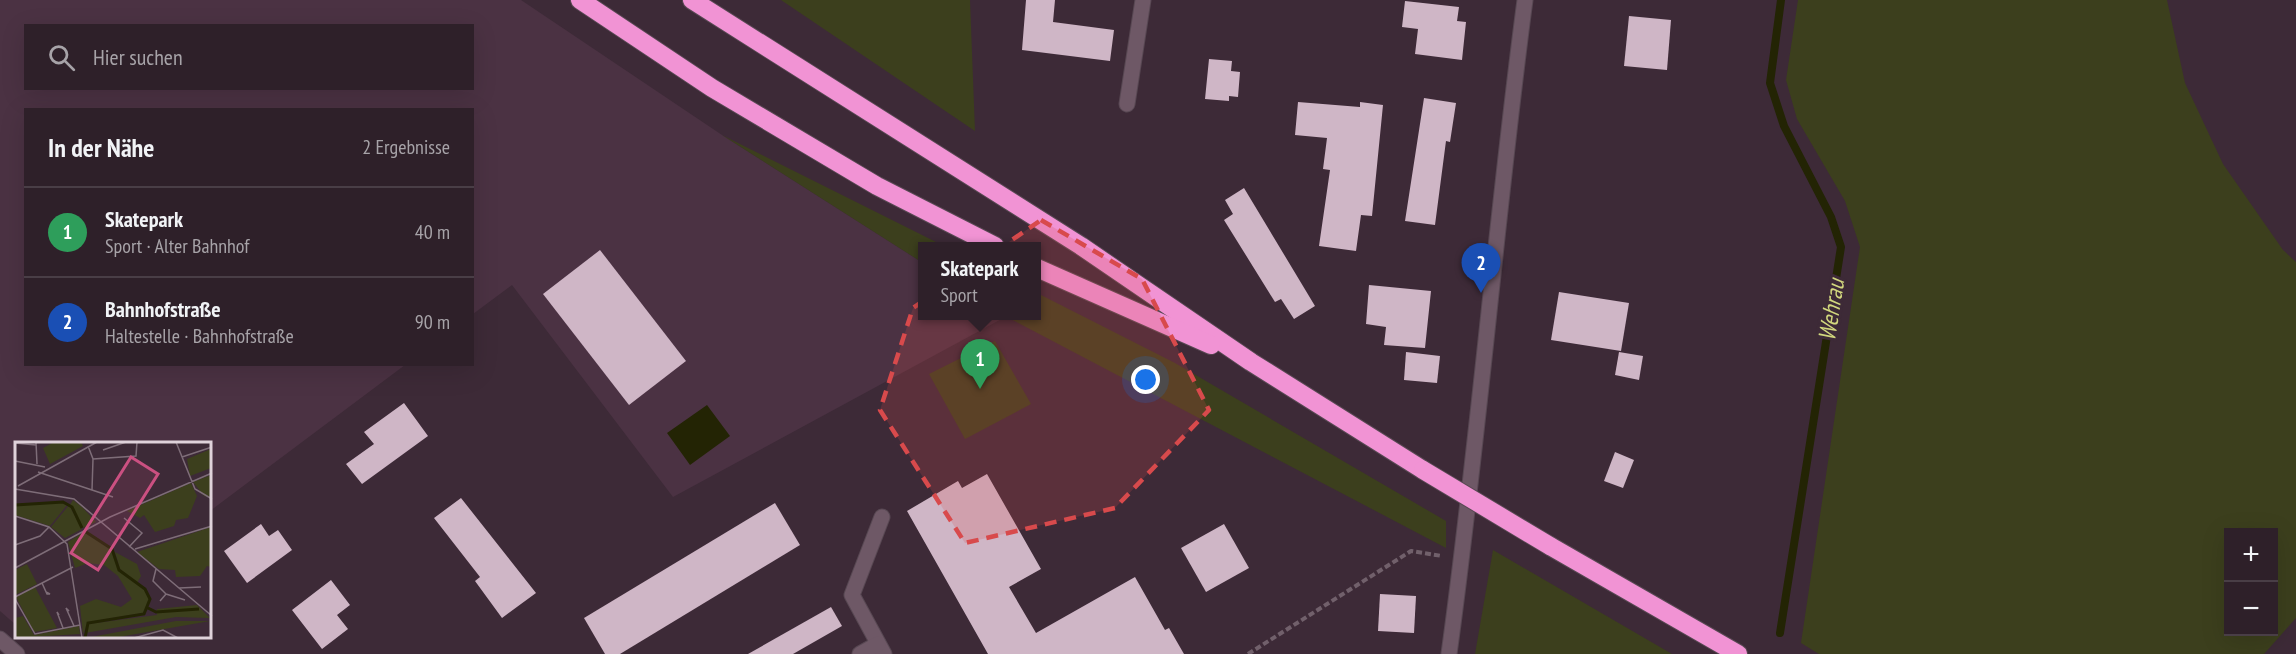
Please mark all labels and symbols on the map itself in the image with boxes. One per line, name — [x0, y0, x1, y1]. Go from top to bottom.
pin: 2 — [1462, 244, 1500, 293]
water label: Wehrau — [1811, 275, 1851, 343]
pin: 1 — [960, 340, 1000, 389]
your location — [1131, 365, 1160, 394]
inset map — [15, 442, 212, 639]

